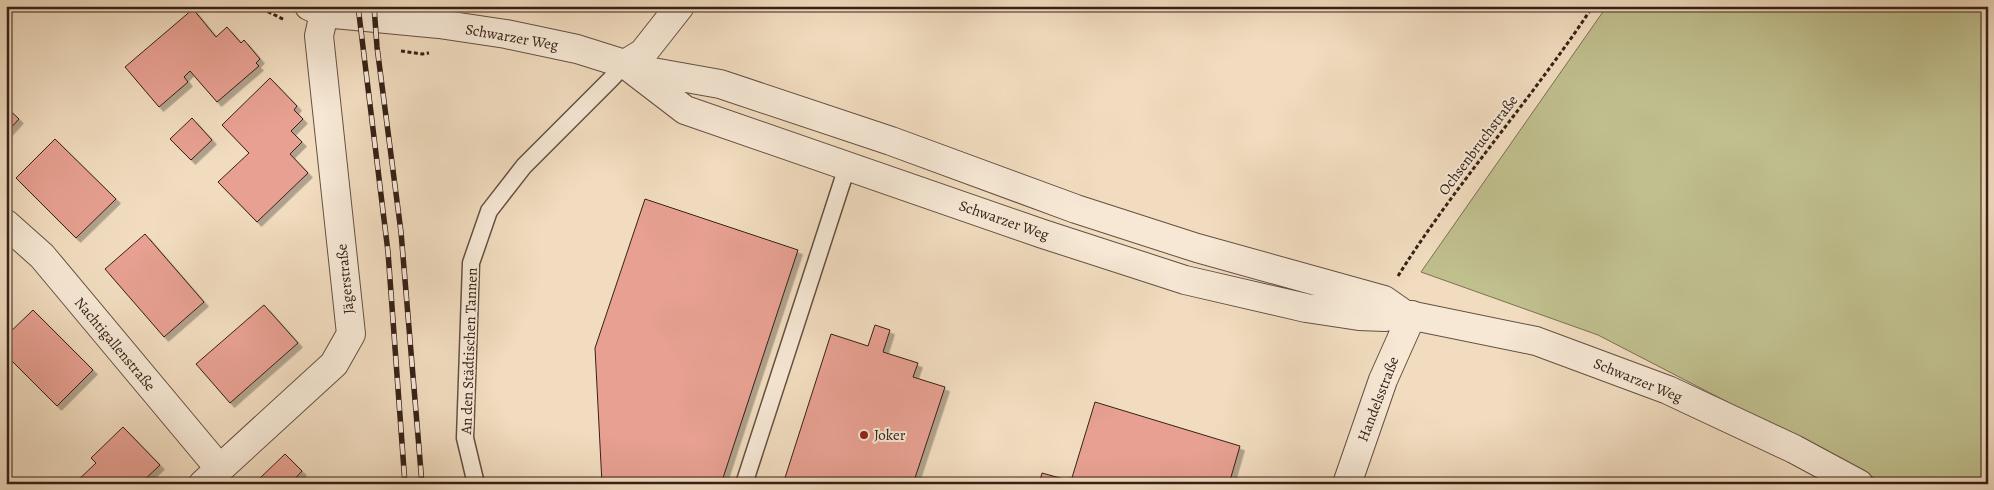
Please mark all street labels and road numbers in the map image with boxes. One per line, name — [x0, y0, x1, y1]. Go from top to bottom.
street label: Schwarzer Weg — [464, 19, 561, 55]
street label: Ochsenbruchstraße — [1434, 91, 1522, 199]
street label: Schwarzer Weg — [956, 195, 1052, 245]
street label: Jägerstraße — [331, 243, 359, 315]
street label: An den Städtischen Tannen — [456, 267, 482, 436]
street label: Nachtigallenstraße — [70, 293, 160, 395]
street label: Handelsstraße — [1353, 353, 1404, 445]
street label: Schwarzer Weg — [1591, 353, 1686, 407]

